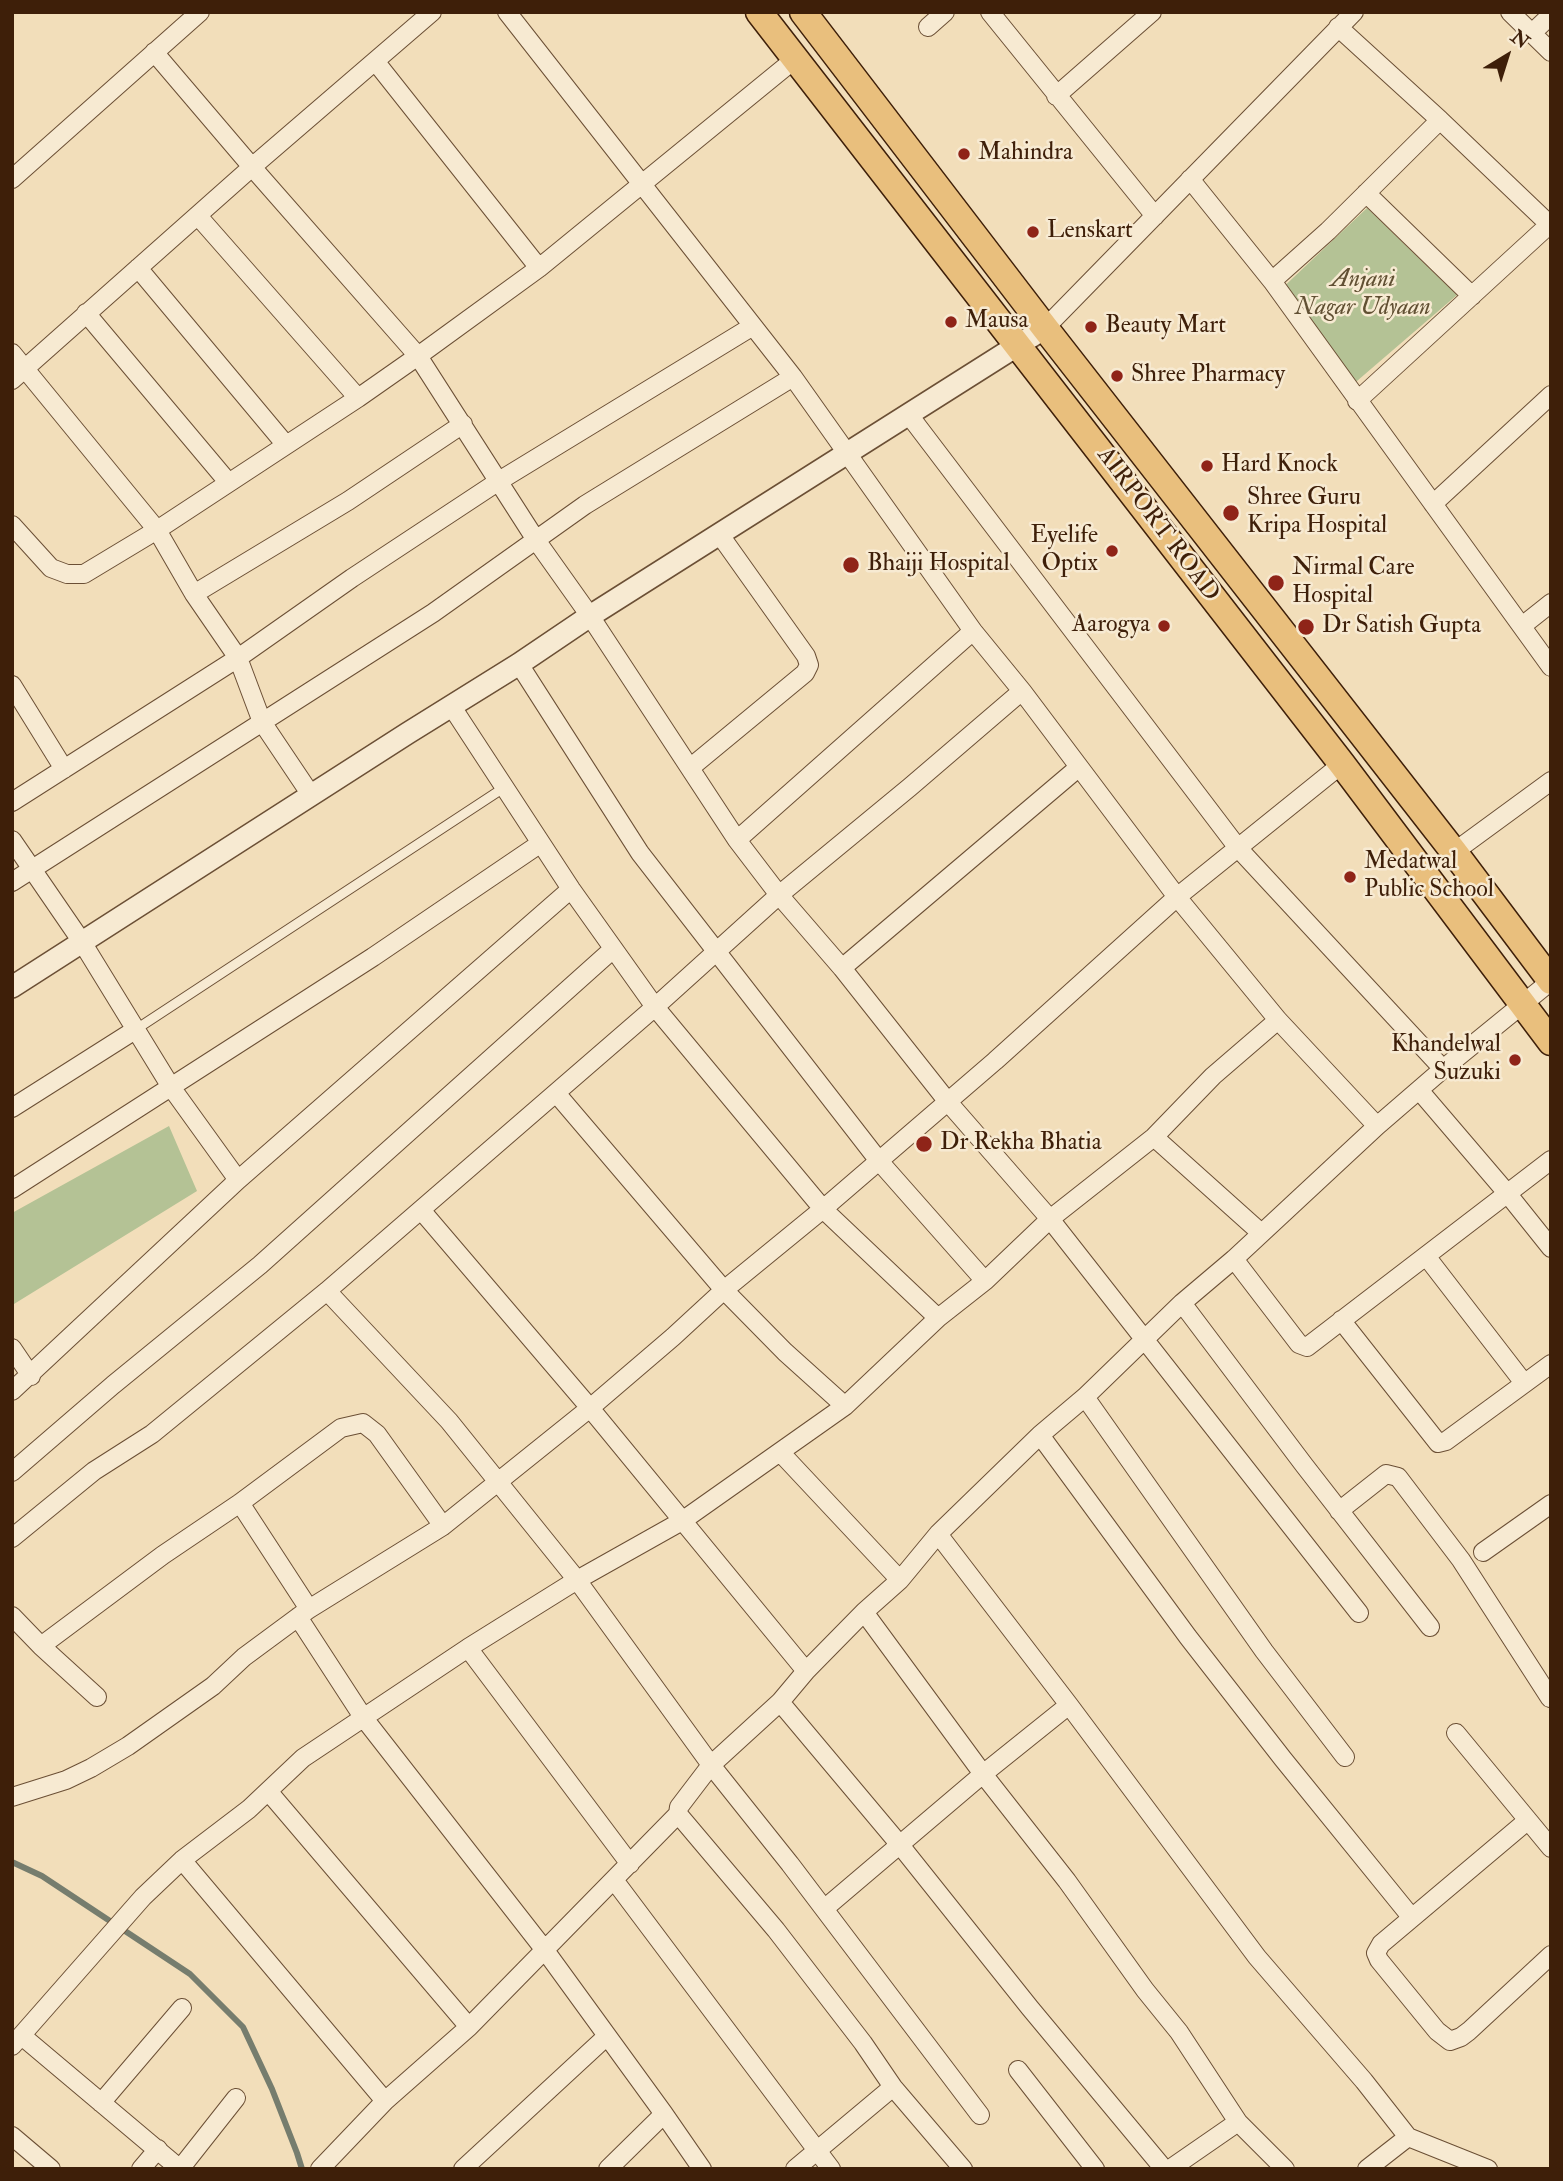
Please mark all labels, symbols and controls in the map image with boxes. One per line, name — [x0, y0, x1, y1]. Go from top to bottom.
north arrow — [1472, 21, 1542, 91]
text: N — [1506, 25, 1534, 54]
place label: Mahindra — [978, 140, 1073, 168]
marker: Mahindra — [956, 146, 972, 162]
place label: Lenskart — [1047, 218, 1133, 246]
marker: Lenskart — [1025, 224, 1041, 240]
park label: Anjani Nagar Udyaan — [1295, 267, 1431, 323]
place label: Mausa — [965, 308, 1028, 336]
place label: Beauty Mart — [1105, 313, 1226, 341]
marker: Mausa — [943, 314, 959, 330]
marker: Beauty Mart — [1083, 319, 1099, 335]
place label: Shree Pharmacy — [1131, 362, 1285, 390]
marker: Shree Pharmacy — [1109, 368, 1125, 384]
street label: AIRPORT ROAD — [1090, 442, 1224, 608]
place label: Hard Knock — [1221, 452, 1338, 480]
marker: Hard Knock — [1199, 458, 1215, 474]
place label: Shree Guru Kripa Hospital — [1247, 485, 1387, 541]
marker: Shree Guru Kripa Hospital — [1221, 503, 1241, 523]
place label: Eyelife Optix — [1030, 523, 1098, 579]
marker: Eyelife Optix — [1104, 543, 1120, 559]
place label: Bhaiji Hospital — [867, 551, 1010, 579]
marker: Bhaiji Hospital — [841, 555, 861, 575]
place label: Nirmal Care Hospital — [1292, 555, 1415, 611]
marker: Nirmal Care Hospital — [1266, 573, 1286, 593]
place label: Aarogya — [1072, 612, 1150, 640]
place label: Dr Satish Gupta — [1322, 613, 1481, 641]
marker: Dr Satish Gupta — [1296, 617, 1316, 637]
marker: Aarogya — [1156, 618, 1172, 634]
place label: Medatwal Public School — [1364, 849, 1494, 905]
marker: Medatwal Public School — [1342, 869, 1358, 885]
place label: Khandelwal Suzuki — [1391, 1032, 1501, 1088]
marker: Khandelwal Suzuki — [1507, 1052, 1523, 1068]
place label: Dr Rekha Bhatia — [940, 1130, 1102, 1158]
marker: Dr Rekha Bhatia — [914, 1134, 934, 1154]

